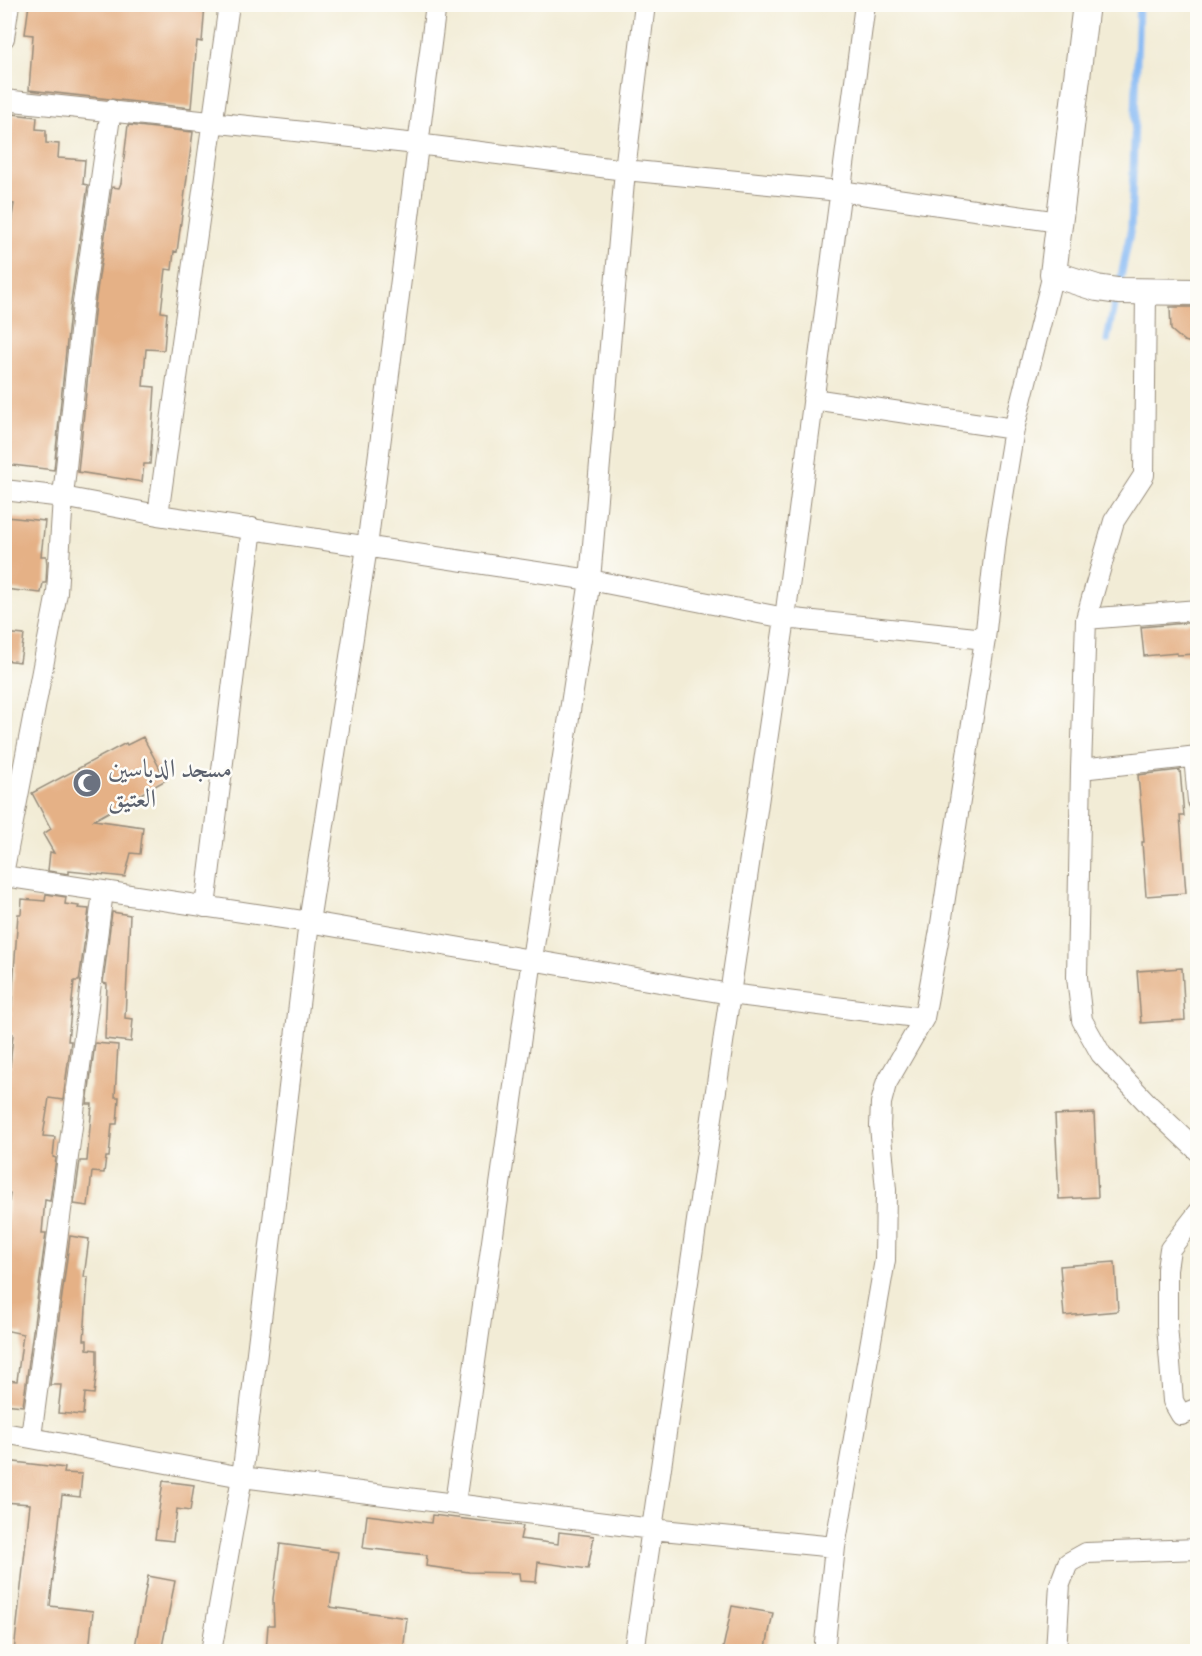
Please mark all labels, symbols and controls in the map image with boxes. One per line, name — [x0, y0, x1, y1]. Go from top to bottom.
place label: مسجد الدباسين العتيق — [108, 753, 232, 816]
mosque icon: مسجد الدباسين العتيق — [71, 767, 103, 799]

